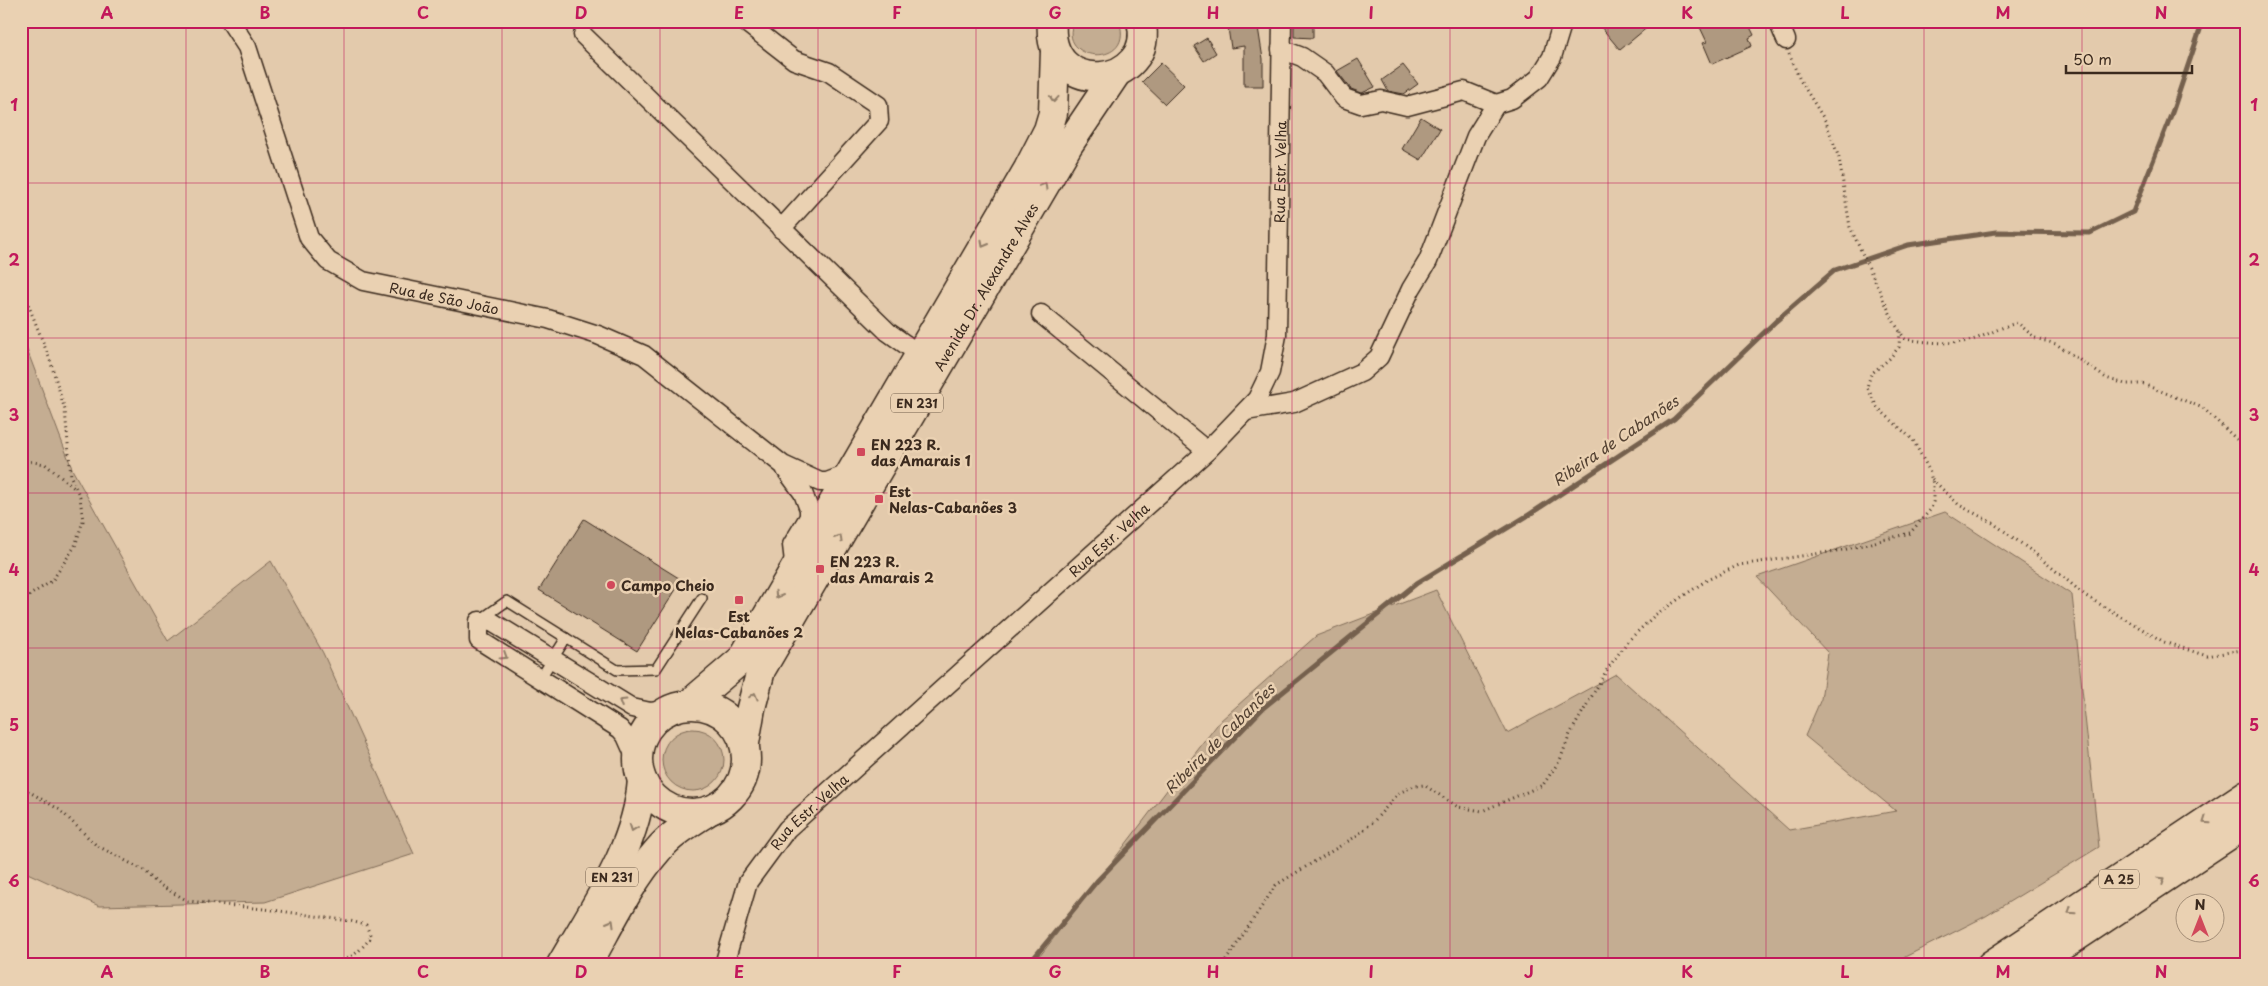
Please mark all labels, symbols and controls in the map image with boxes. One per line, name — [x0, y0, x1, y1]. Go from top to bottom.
text: A — [101, 0, 114, 24]
text: B — [260, 0, 271, 24]
text: C — [417, 0, 429, 24]
text: D — [575, 0, 587, 24]
text: E — [734, 0, 744, 24]
text: F — [892, 0, 902, 24]
text: G — [1048, 0, 1062, 24]
text: H — [1207, 0, 1219, 24]
text: I — [1368, 0, 1374, 24]
text: J — [1524, 0, 1534, 24]
text: K — [1681, 0, 1693, 24]
text: L — [1840, 0, 1850, 24]
text: M — [1995, 0, 2011, 24]
text: N — [2155, 0, 2167, 24]
scale bar — [2066, 42, 2192, 74]
text: 50 m — [2073, 47, 2112, 70]
text: 1 — [10, 92, 18, 116]
text: 1 — [2250, 92, 2258, 116]
one-way arrow — [1049, 95, 1060, 103]
street label: Rua Estr. Velha — [1268, 121, 1291, 223]
one-way arrow — [1038, 182, 1048, 191]
street label: Avenida Dr. Alexandre Alves — [928, 199, 1043, 374]
one-way arrow — [980, 238, 990, 247]
text: 2 — [8, 247, 20, 271]
text: 2 — [2248, 247, 2260, 271]
street label: Rua de São João — [388, 276, 501, 319]
water label: Ribeira de Cabanões — [1547, 389, 1684, 491]
road number: EN 231 — [891, 393, 943, 412]
text: 3 — [9, 402, 19, 426]
text: 3 — [2249, 402, 2259, 426]
place label: EN 223 R. das Amarais 1 — [871, 434, 971, 471]
marker: EN 223 R. das Amarais 1 — [855, 446, 867, 458]
place label: Est Nelas-Cabanões 3 — [889, 481, 1017, 518]
marker: Est Nelas-Cabanões 3 — [873, 493, 885, 505]
street label: Rua Estr. Velha — [1064, 497, 1154, 581]
one-way arrow — [832, 534, 842, 543]
place label: EN 223 R. das Amarais 2 — [830, 551, 934, 588]
text: 4 — [9, 557, 20, 581]
text: 4 — [2249, 557, 2260, 581]
marker: EN 223 R. das Amarais 2 — [814, 563, 826, 575]
place label: Campo Cheio — [621, 575, 714, 596]
marker: Campo Cheio — [605, 579, 617, 591]
one-way arrow — [774, 590, 784, 599]
marker: Est Nelas-Cabanões 2 — [733, 594, 745, 606]
place label: Est Nelas-Cabanões 2 — [675, 606, 803, 643]
one-way arrow — [498, 650, 508, 659]
water label: Ribeira de Cabanões — [1159, 677, 1280, 798]
one-way arrow — [748, 691, 759, 700]
one-way arrow — [618, 699, 627, 709]
text: 5 — [9, 712, 19, 736]
text: 5 — [2249, 712, 2259, 736]
street label: Rua Estr. Velha — [765, 768, 853, 854]
one-way arrow — [2202, 815, 2212, 824]
one-way arrow — [629, 823, 639, 832]
text: 6 — [8, 868, 20, 892]
road number: EN 231 — [586, 868, 638, 886]
text: 6 — [2248, 868, 2260, 892]
road number: A 25 — [2099, 870, 2139, 889]
one-way arrow — [2157, 876, 2166, 886]
north arrow — [2176, 894, 2226, 944]
text: N — [2194, 894, 2206, 915]
one-way arrow — [2067, 905, 2077, 914]
one-way arrow — [605, 919, 615, 928]
text: A — [101, 959, 114, 983]
text: B — [260, 959, 271, 983]
text: C — [417, 959, 429, 983]
text: D — [575, 959, 587, 983]
text: E — [734, 959, 744, 983]
text: F — [892, 959, 902, 983]
text: G — [1048, 959, 1062, 983]
text: H — [1207, 959, 1219, 983]
text: I — [1368, 959, 1374, 983]
text: J — [1524, 959, 1534, 983]
text: K — [1681, 959, 1693, 983]
text: L — [1840, 959, 1850, 983]
text: M — [1995, 959, 2011, 983]
text: N — [2155, 959, 2167, 983]

